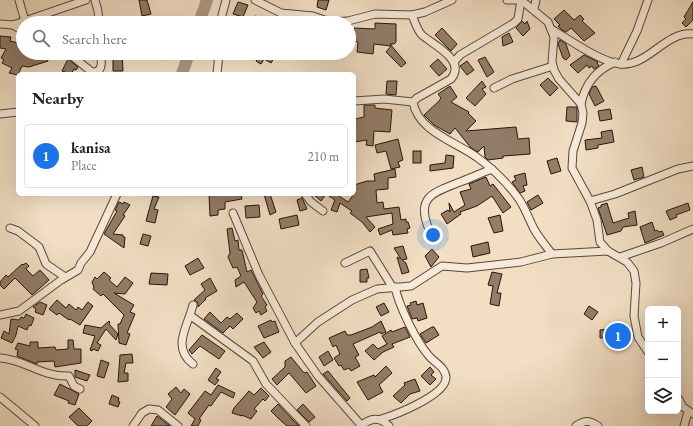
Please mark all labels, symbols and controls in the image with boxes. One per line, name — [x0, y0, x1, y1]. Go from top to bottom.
search box — [16, 16, 356, 60]
icon: search — [30, 27, 52, 49]
text: Search here — [62, 29, 127, 48]
text: Nearby — [32, 87, 84, 109]
text: kanisa — [71, 138, 111, 157]
text: 1 — [43, 148, 49, 165]
text: 210 m — [308, 148, 339, 165]
text: Place — [71, 157, 97, 174]
your location — [423, 225, 443, 245]
map controls — [645, 306, 681, 414]
button: + — [645, 306, 681, 342]
pin: 1 — [605, 321, 631, 351]
button: − — [645, 342, 681, 378]
button: layers — [645, 378, 681, 414]

